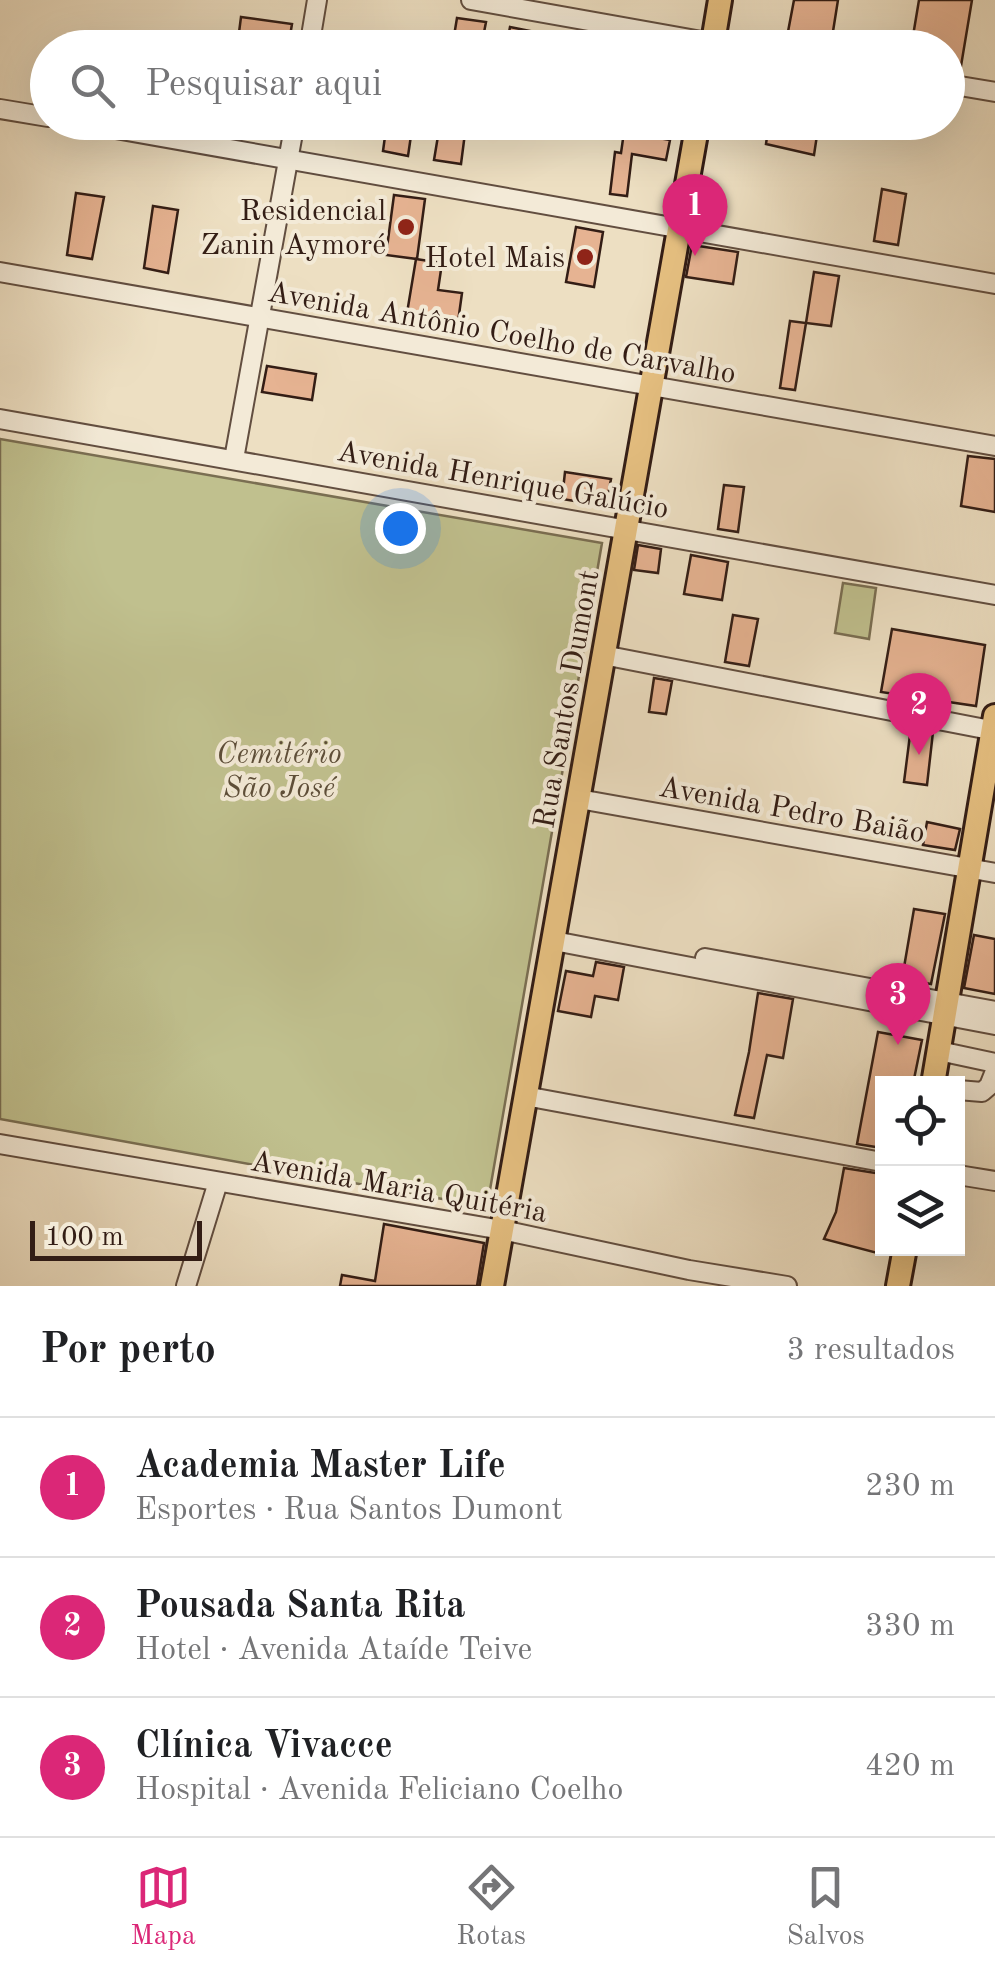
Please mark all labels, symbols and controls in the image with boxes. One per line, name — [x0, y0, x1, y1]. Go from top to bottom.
search box — [30, 30, 965, 140]
icon: search — [65, 58, 120, 113]
text: Pesquisar aqui — [145, 66, 382, 104]
pin: 1 — [662, 174, 728, 256]
place label: Residencial Zanin Aymoré — [200, 197, 386, 261]
marker: Residencial Zanin Aymoré — [395, 216, 417, 238]
place label: Hotel Mais — [425, 244, 565, 274]
marker: Hotel Mais — [574, 246, 596, 268]
street label: Avenida Antônio Coelho de Carvalho — [265, 278, 738, 390]
street label: Avenida Henrique Galúcio — [334, 437, 671, 525]
your location — [375, 503, 426, 554]
street label: Rua Santos Dumont — [530, 568, 605, 831]
pin: 2 — [886, 672, 952, 755]
park label: Cemitério São José — [216, 740, 342, 804]
street label: Avenida Pedro Baião — [656, 773, 927, 849]
pin: 3 — [866, 962, 930, 1045]
map controls — [875, 1076, 965, 1256]
button: locate — [875, 1076, 965, 1166]
street label: Avenida Maria Quitéria — [248, 1147, 549, 1229]
button: layers — [875, 1166, 965, 1256]
scale bar — [30, 1216, 202, 1260]
text: 100 m — [45, 1224, 124, 1252]
text: Por perto — [40, 1330, 216, 1372]
text: 3 resultados — [787, 1335, 955, 1367]
text: Academia Master Life — [135, 1448, 506, 1486]
text: 1 — [63, 1471, 82, 1503]
text: 230 m — [865, 1471, 955, 1503]
text: Esportes · Rua Santos Dumont — [135, 1495, 563, 1527]
text: Pousada Santa Rita — [135, 1588, 466, 1626]
text: 2 — [63, 1611, 82, 1643]
text: 330 m — [865, 1611, 955, 1643]
text: Hotel · Avenida Ataíde Teive — [135, 1635, 532, 1667]
text: Clínica Vivacce — [135, 1728, 393, 1766]
text: 3 — [63, 1751, 82, 1783]
text: 420 m — [865, 1751, 955, 1783]
text: Hospital · Avenida Feliciano Coelho — [135, 1775, 623, 1807]
tab: Mapa — [130, 1860, 196, 1955]
tab: Rotas — [456, 1860, 526, 1955]
tab: Salvos — [786, 1860, 865, 1955]

